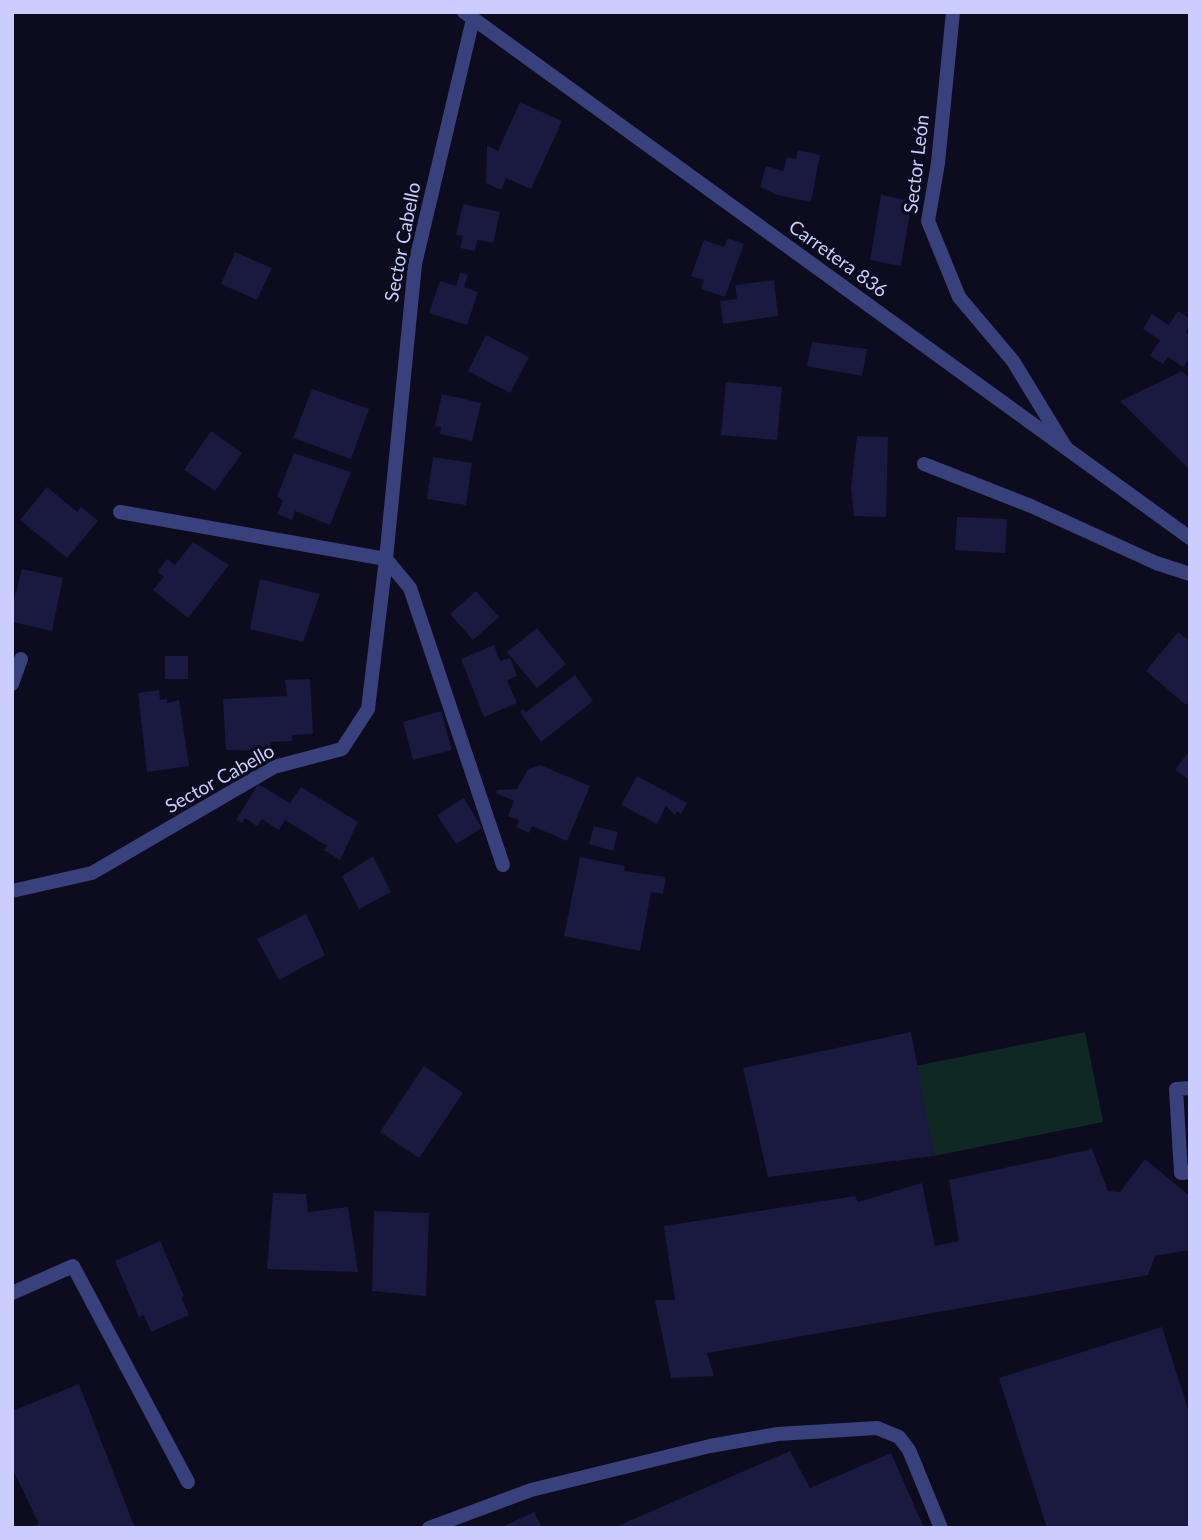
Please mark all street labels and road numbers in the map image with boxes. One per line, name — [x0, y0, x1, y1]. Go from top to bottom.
street label: Sector León — [900, 113, 934, 215]
street label: Sector Cabello — [380, 180, 426, 304]
street label: Carretera 836 — [784, 216, 892, 302]
street label: Sector Cabello — [161, 740, 279, 818]

